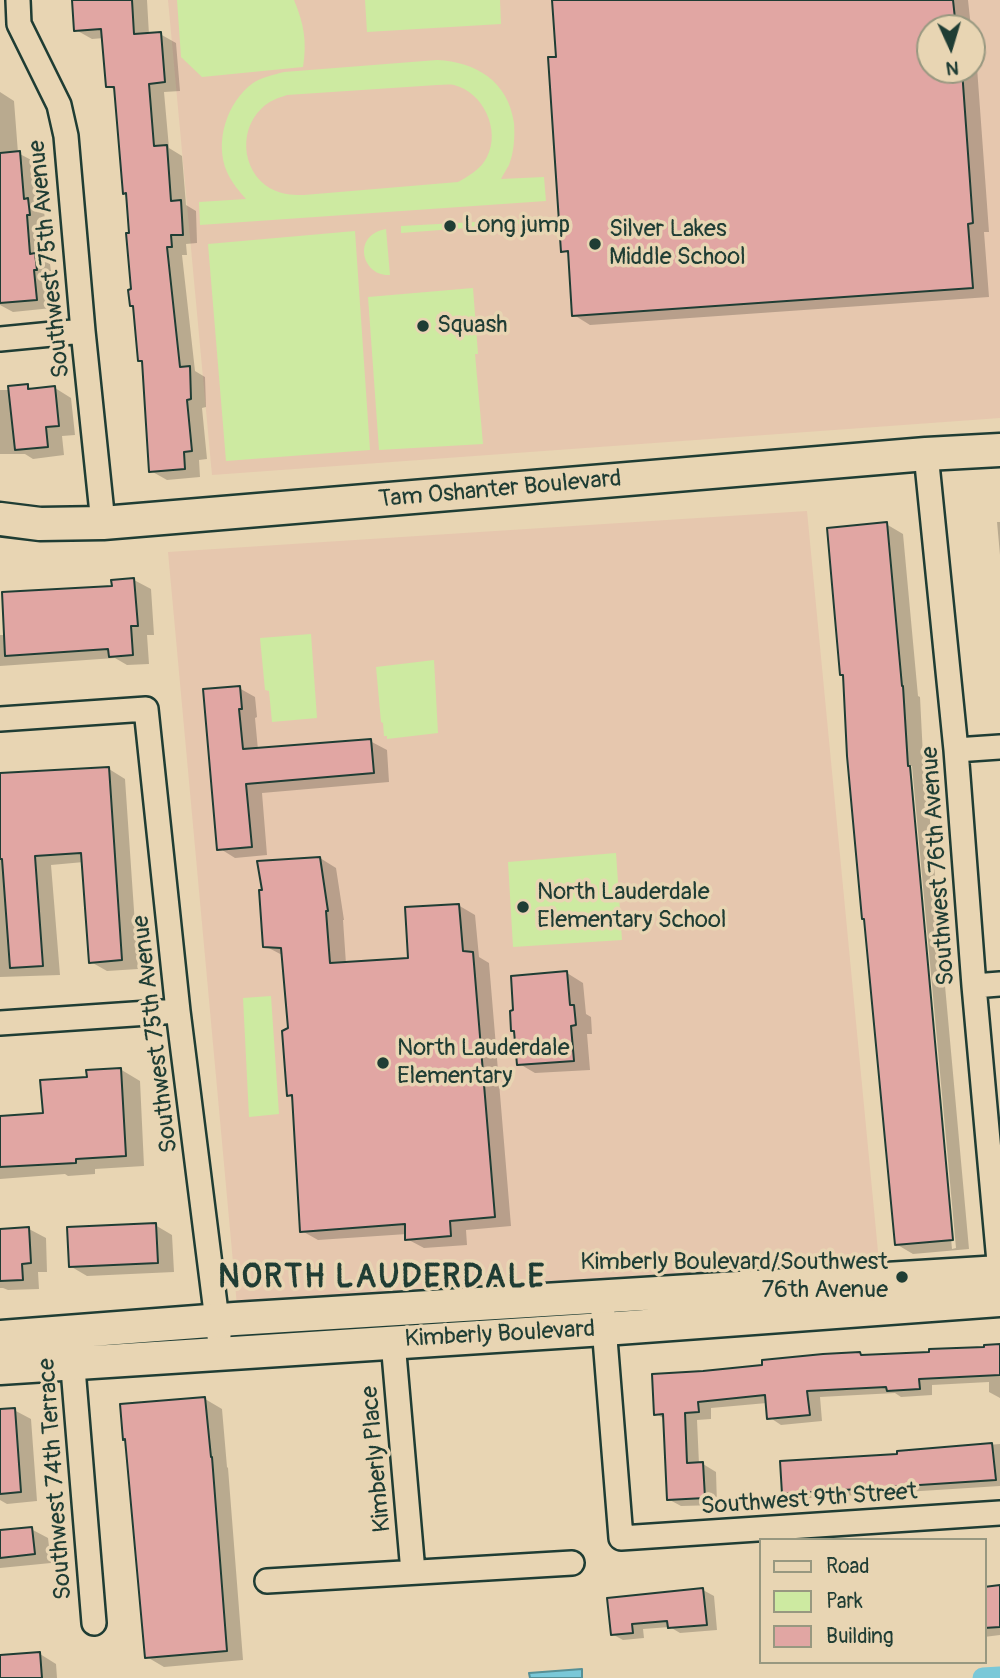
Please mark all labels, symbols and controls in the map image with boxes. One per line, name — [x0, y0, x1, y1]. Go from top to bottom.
north arrow — [916, 14, 986, 84]
text: N — [945, 56, 960, 80]
street label: Southwest 75th Avenue — [23, 139, 77, 379]
place label: Long jump — [464, 212, 570, 240]
place label: Silver Lakes Middle School — [609, 216, 746, 272]
marker: Long jump — [442, 218, 458, 234]
marker: Silver Lakes Middle School — [587, 236, 603, 252]
place label: Squash — [437, 312, 507, 340]
marker: Squash — [415, 318, 431, 334]
street label: Tam Oshanter Boulevard — [377, 465, 623, 515]
street label: Southwest 76th Avenue — [916, 745, 962, 987]
place label: North Lauderdale Elementary School — [537, 879, 727, 935]
marker: North Lauderdale Elementary School — [515, 899, 531, 915]
street label: Southwest 75th Avenue — [127, 914, 185, 1154]
place label: North Lauderdale Elementary — [397, 1035, 569, 1091]
marker: North Lauderdale Elementary — [375, 1055, 391, 1071]
place label: Kimberly Boulevard/Southwest 76th Avenue — [580, 1249, 888, 1305]
district label: NORTH LAUDERDALE — [220, 1260, 544, 1298]
marker: Kimberly Boulevard/Southwest 76th Avenue — [894, 1269, 910, 1285]
street label: Kimberly Boulevard — [404, 1316, 596, 1354]
street label: Southwest 74th Terrace — [33, 1357, 79, 1601]
street label: Kimberly Place — [356, 1385, 398, 1533]
street label: Southwest 9th Street — [700, 1478, 918, 1522]
legend — [758, 1538, 986, 1664]
text: Road — [826, 1553, 870, 1580]
text: Park — [826, 1588, 863, 1615]
text: Building — [826, 1623, 893, 1650]

